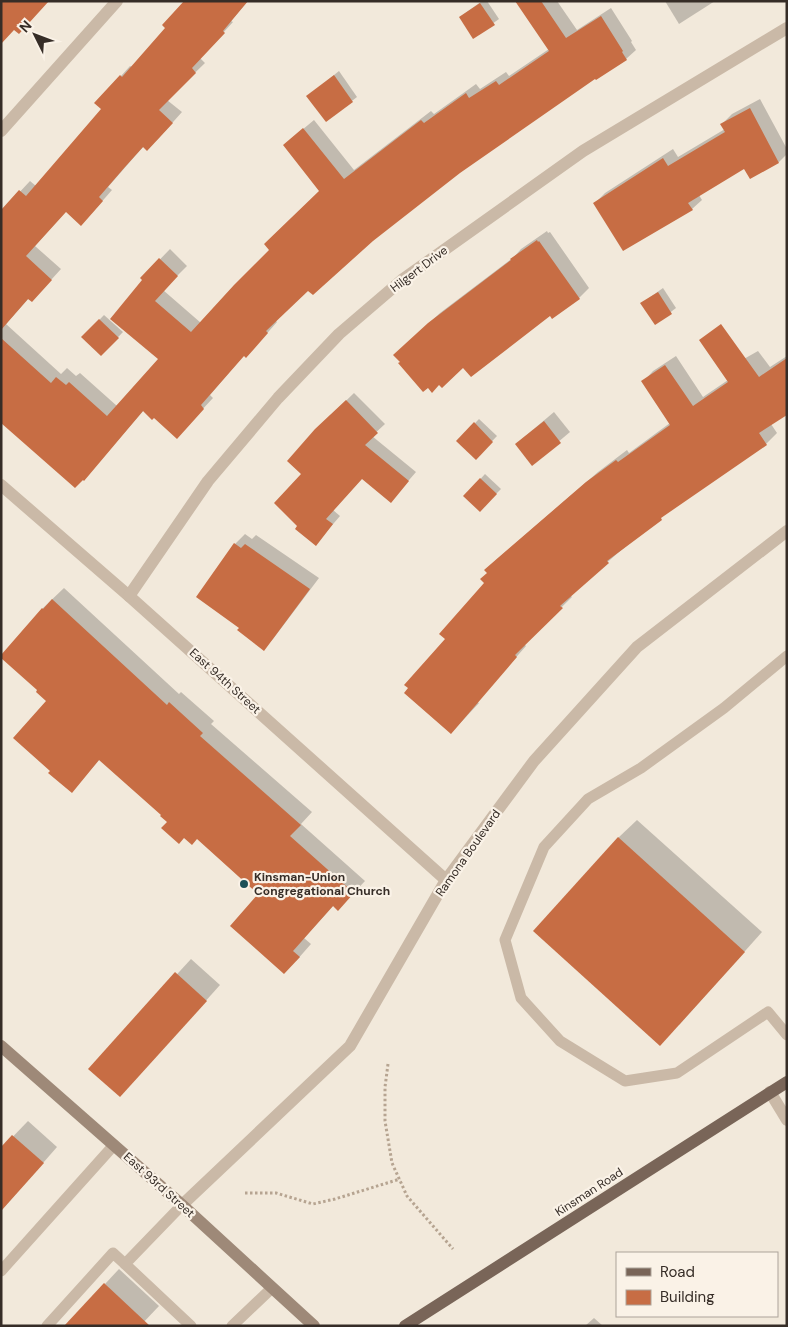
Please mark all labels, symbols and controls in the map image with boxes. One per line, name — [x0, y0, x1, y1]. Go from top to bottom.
north arrow — [10, 10, 60, 60]
text: N — [15, 16, 35, 36]
street label: Hilgert Drive — [387, 242, 451, 296]
street label: East 94th Street — [186, 645, 264, 717]
street label: Ramona Boulevard — [432, 806, 504, 900]
place label: Kinsman-Union Congregational Church — [254, 869, 390, 899]
marker: Kinsman-Union Congregational Church — [238, 878, 250, 890]
street label: East 93rd Street — [120, 1149, 198, 1221]
street label: Kinsman Road — [552, 1164, 626, 1220]
legend — [616, 1252, 778, 1317]
text: Road — [660, 1262, 695, 1282]
text: Building — [660, 1287, 715, 1307]

